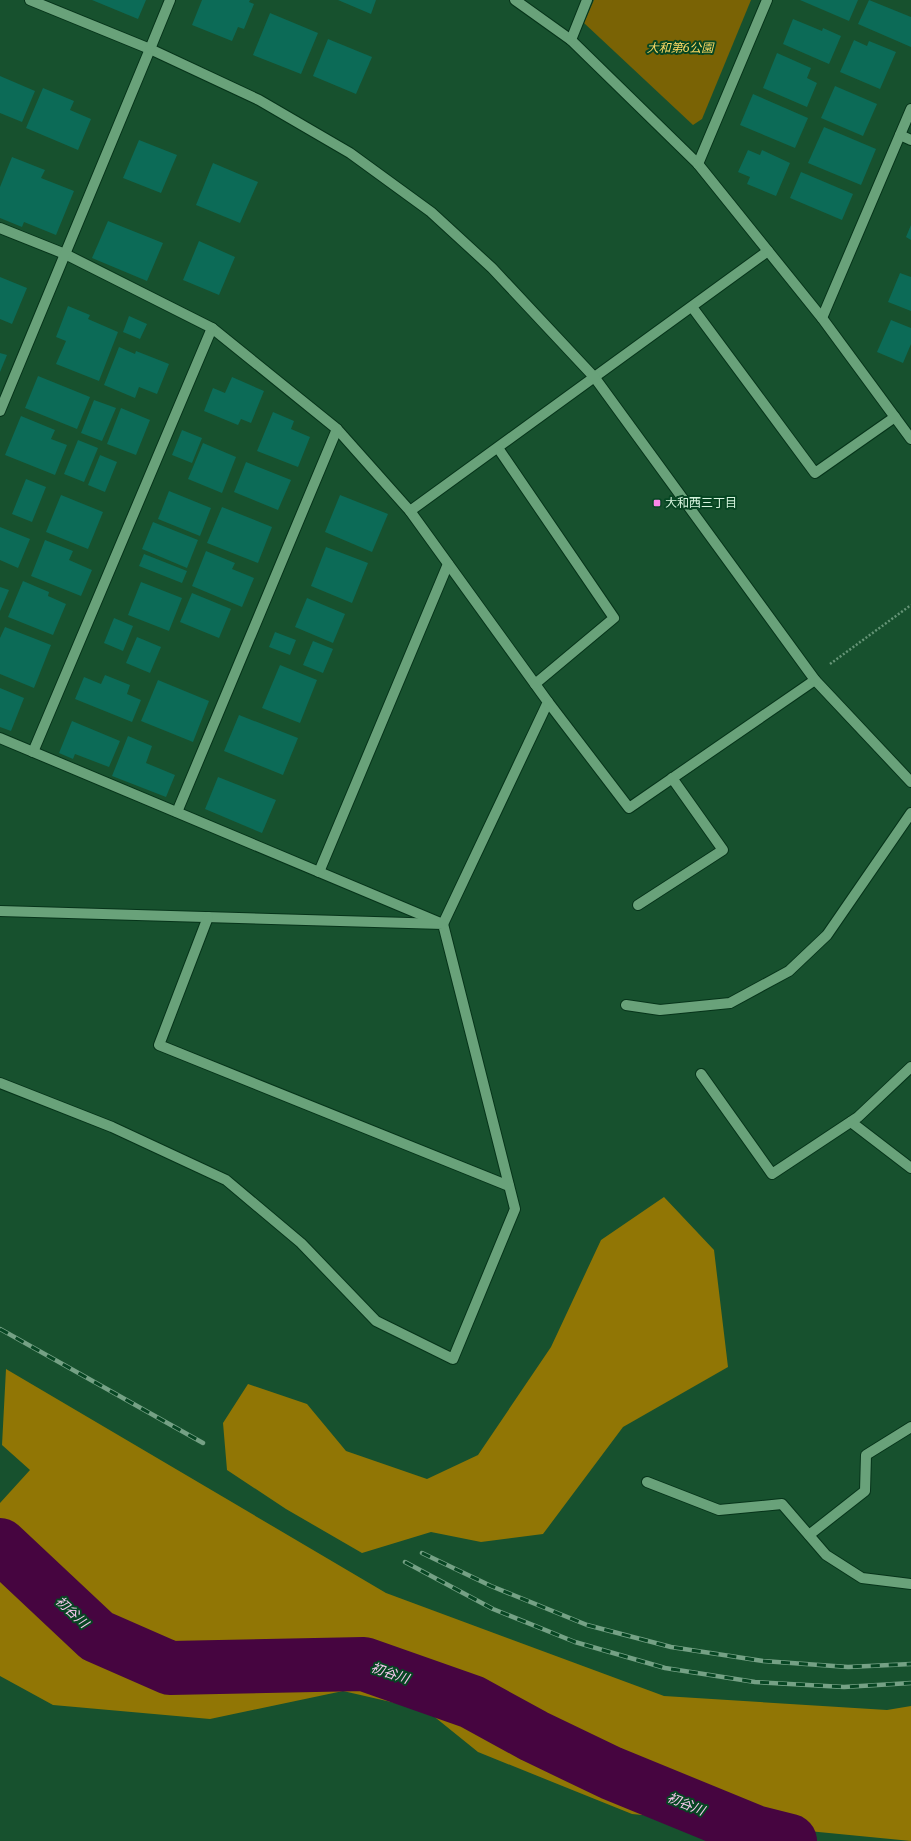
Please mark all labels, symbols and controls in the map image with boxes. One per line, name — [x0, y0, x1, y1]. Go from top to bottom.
park label: 大和第6公園 — [647, 41, 715, 55]
place label: 大和西三丁目 — [665, 496, 737, 510]
marker: 大和西三丁目 — [652, 498, 662, 508]
water label: 初谷川 — [53, 1593, 93, 1632]
water label: 初谷川 — [369, 1660, 413, 1687]
water label: 初谷川 — [665, 1790, 709, 1819]

